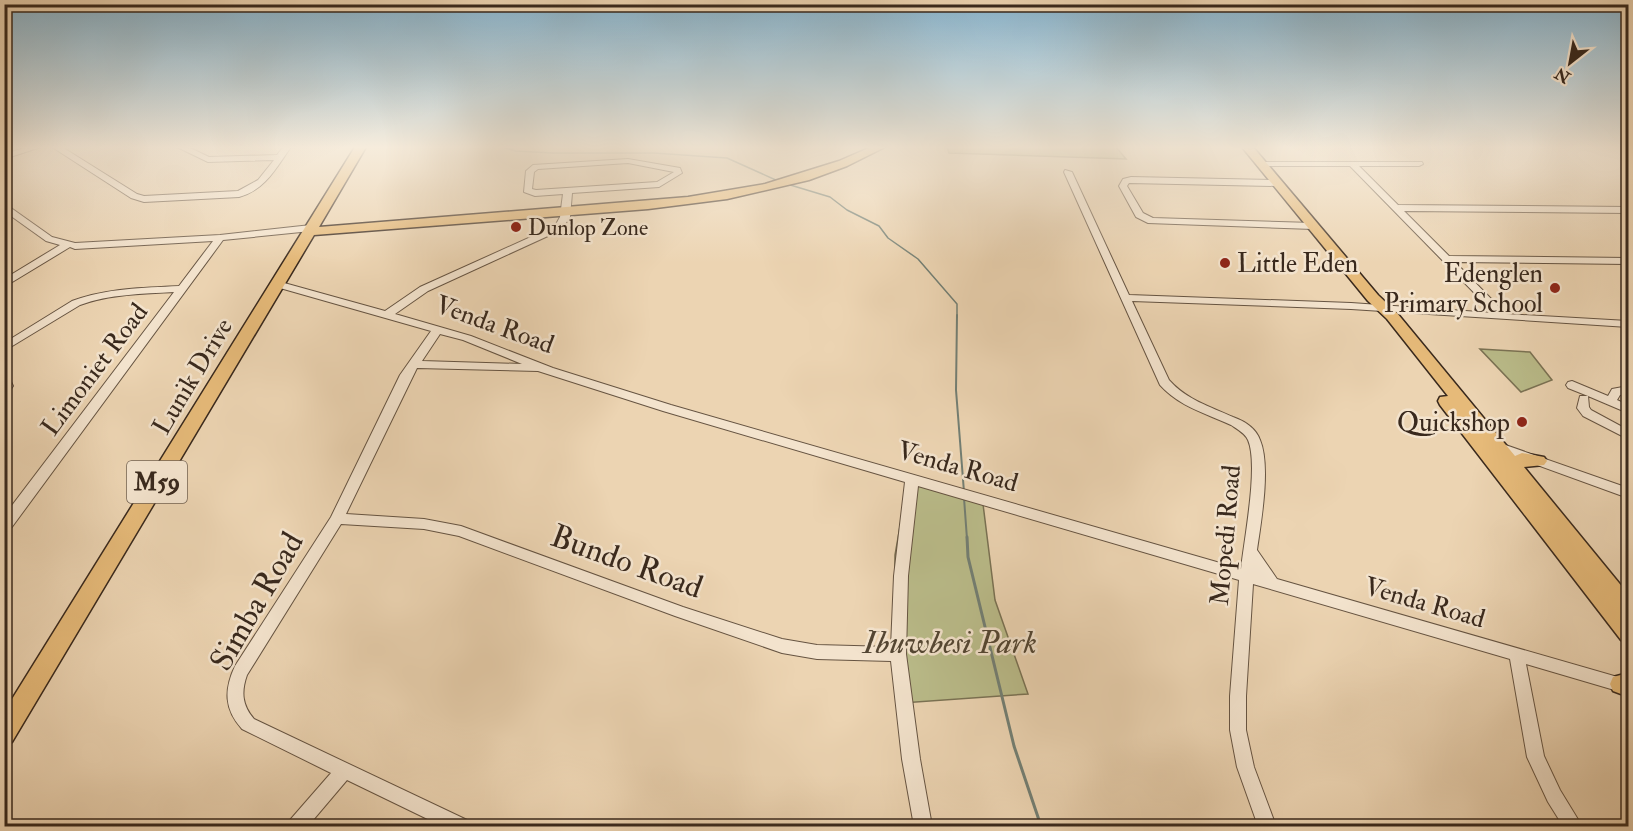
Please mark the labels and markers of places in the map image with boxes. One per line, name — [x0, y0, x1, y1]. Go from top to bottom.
place label: Dunlop Zone — [528, 214, 648, 243]
marker: Dunlop Zone — [509, 220, 523, 234]
place label: Little Eden — [1237, 248, 1358, 280]
marker: Little Eden — [1218, 256, 1232, 270]
place label: Edenglen Primary School — [1384, 258, 1543, 320]
marker: Edenglen Primary School — [1548, 281, 1562, 295]
place label: Quickshop — [1397, 407, 1510, 440]
marker: Quickshop — [1515, 415, 1529, 429]

